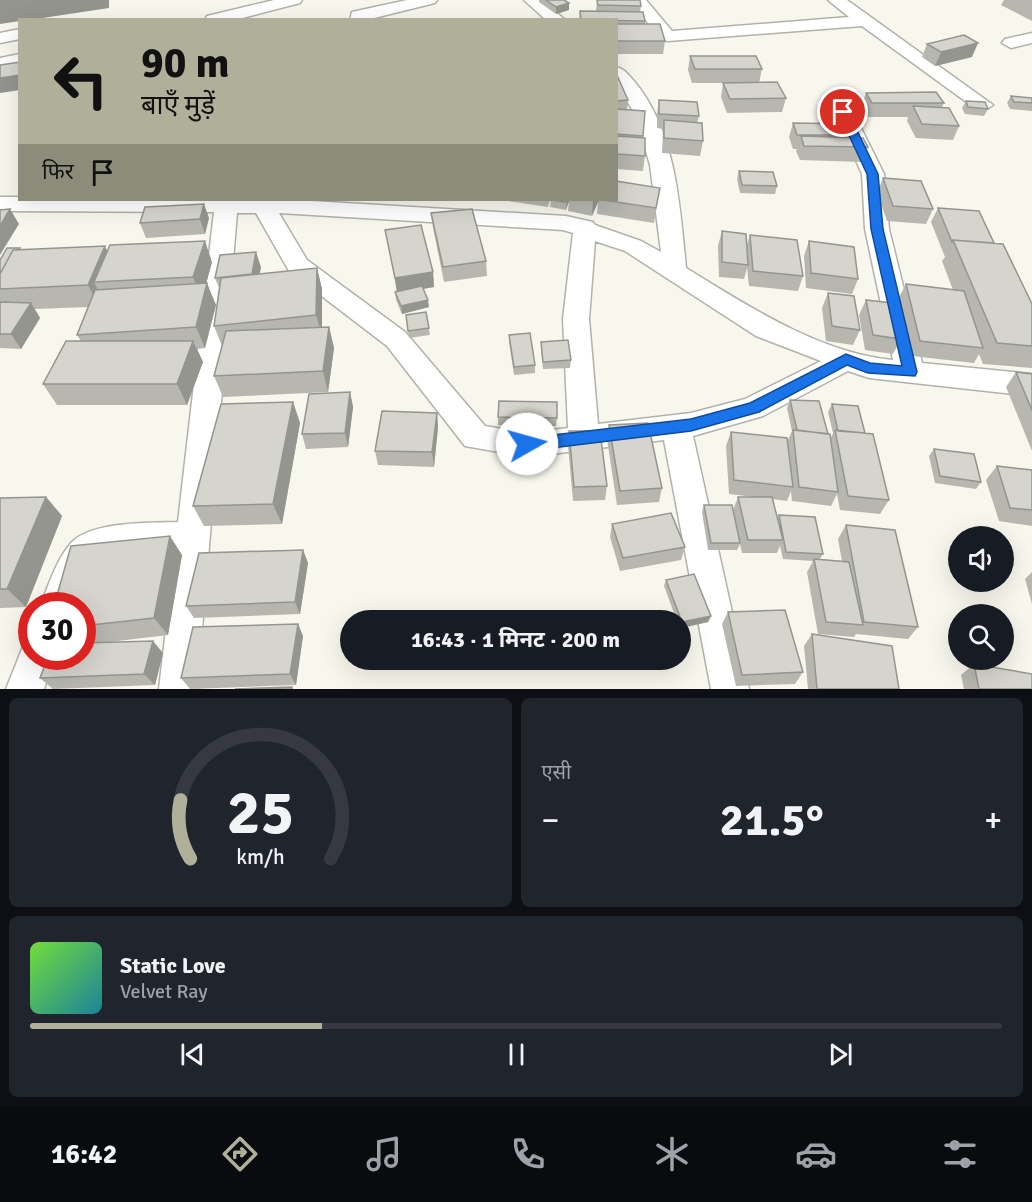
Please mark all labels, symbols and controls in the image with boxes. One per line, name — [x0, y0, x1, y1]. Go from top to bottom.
text: 90 m — [141, 38, 230, 89]
icon: left — [42, 42, 120, 120]
pin — [817, 86, 868, 137]
text: बाएँ मुड़ें — [141, 89, 215, 122]
icon: arrive — [826, 95, 859, 128]
icon: arrive — [86, 156, 119, 189]
text: फिर — [42, 158, 74, 185]
position arrow — [495, 412, 559, 476]
map controls — [948, 526, 1014, 670]
button: sound — [948, 526, 1014, 592]
speed limit sign: 30 — [18, 592, 96, 670]
button: search — [948, 604, 1014, 670]
text: 16:43 · 1 मिनट · 200 m — [411, 626, 620, 653]
text: एसी — [542, 760, 571, 785]
text: 25 — [227, 774, 294, 851]
text: 21.5° — [720, 793, 824, 848]
text: − — [542, 800, 559, 841]
text: + — [984, 800, 1002, 841]
text: km/h — [236, 845, 285, 871]
text: Static Love — [120, 952, 226, 979]
text: Velvet Ray — [120, 979, 208, 1004]
icon: previous — [176, 1038, 209, 1071]
icon: pause — [500, 1038, 533, 1071]
icon: next — [824, 1038, 857, 1071]
icon: directions — [219, 1133, 261, 1175]
icon: music — [363, 1133, 405, 1175]
icon: phone — [507, 1133, 549, 1175]
icon: climate — [651, 1133, 693, 1175]
icon: car — [795, 1133, 837, 1175]
icon: filters — [939, 1133, 981, 1175]
text: 16:42 — [51, 1138, 117, 1171]

